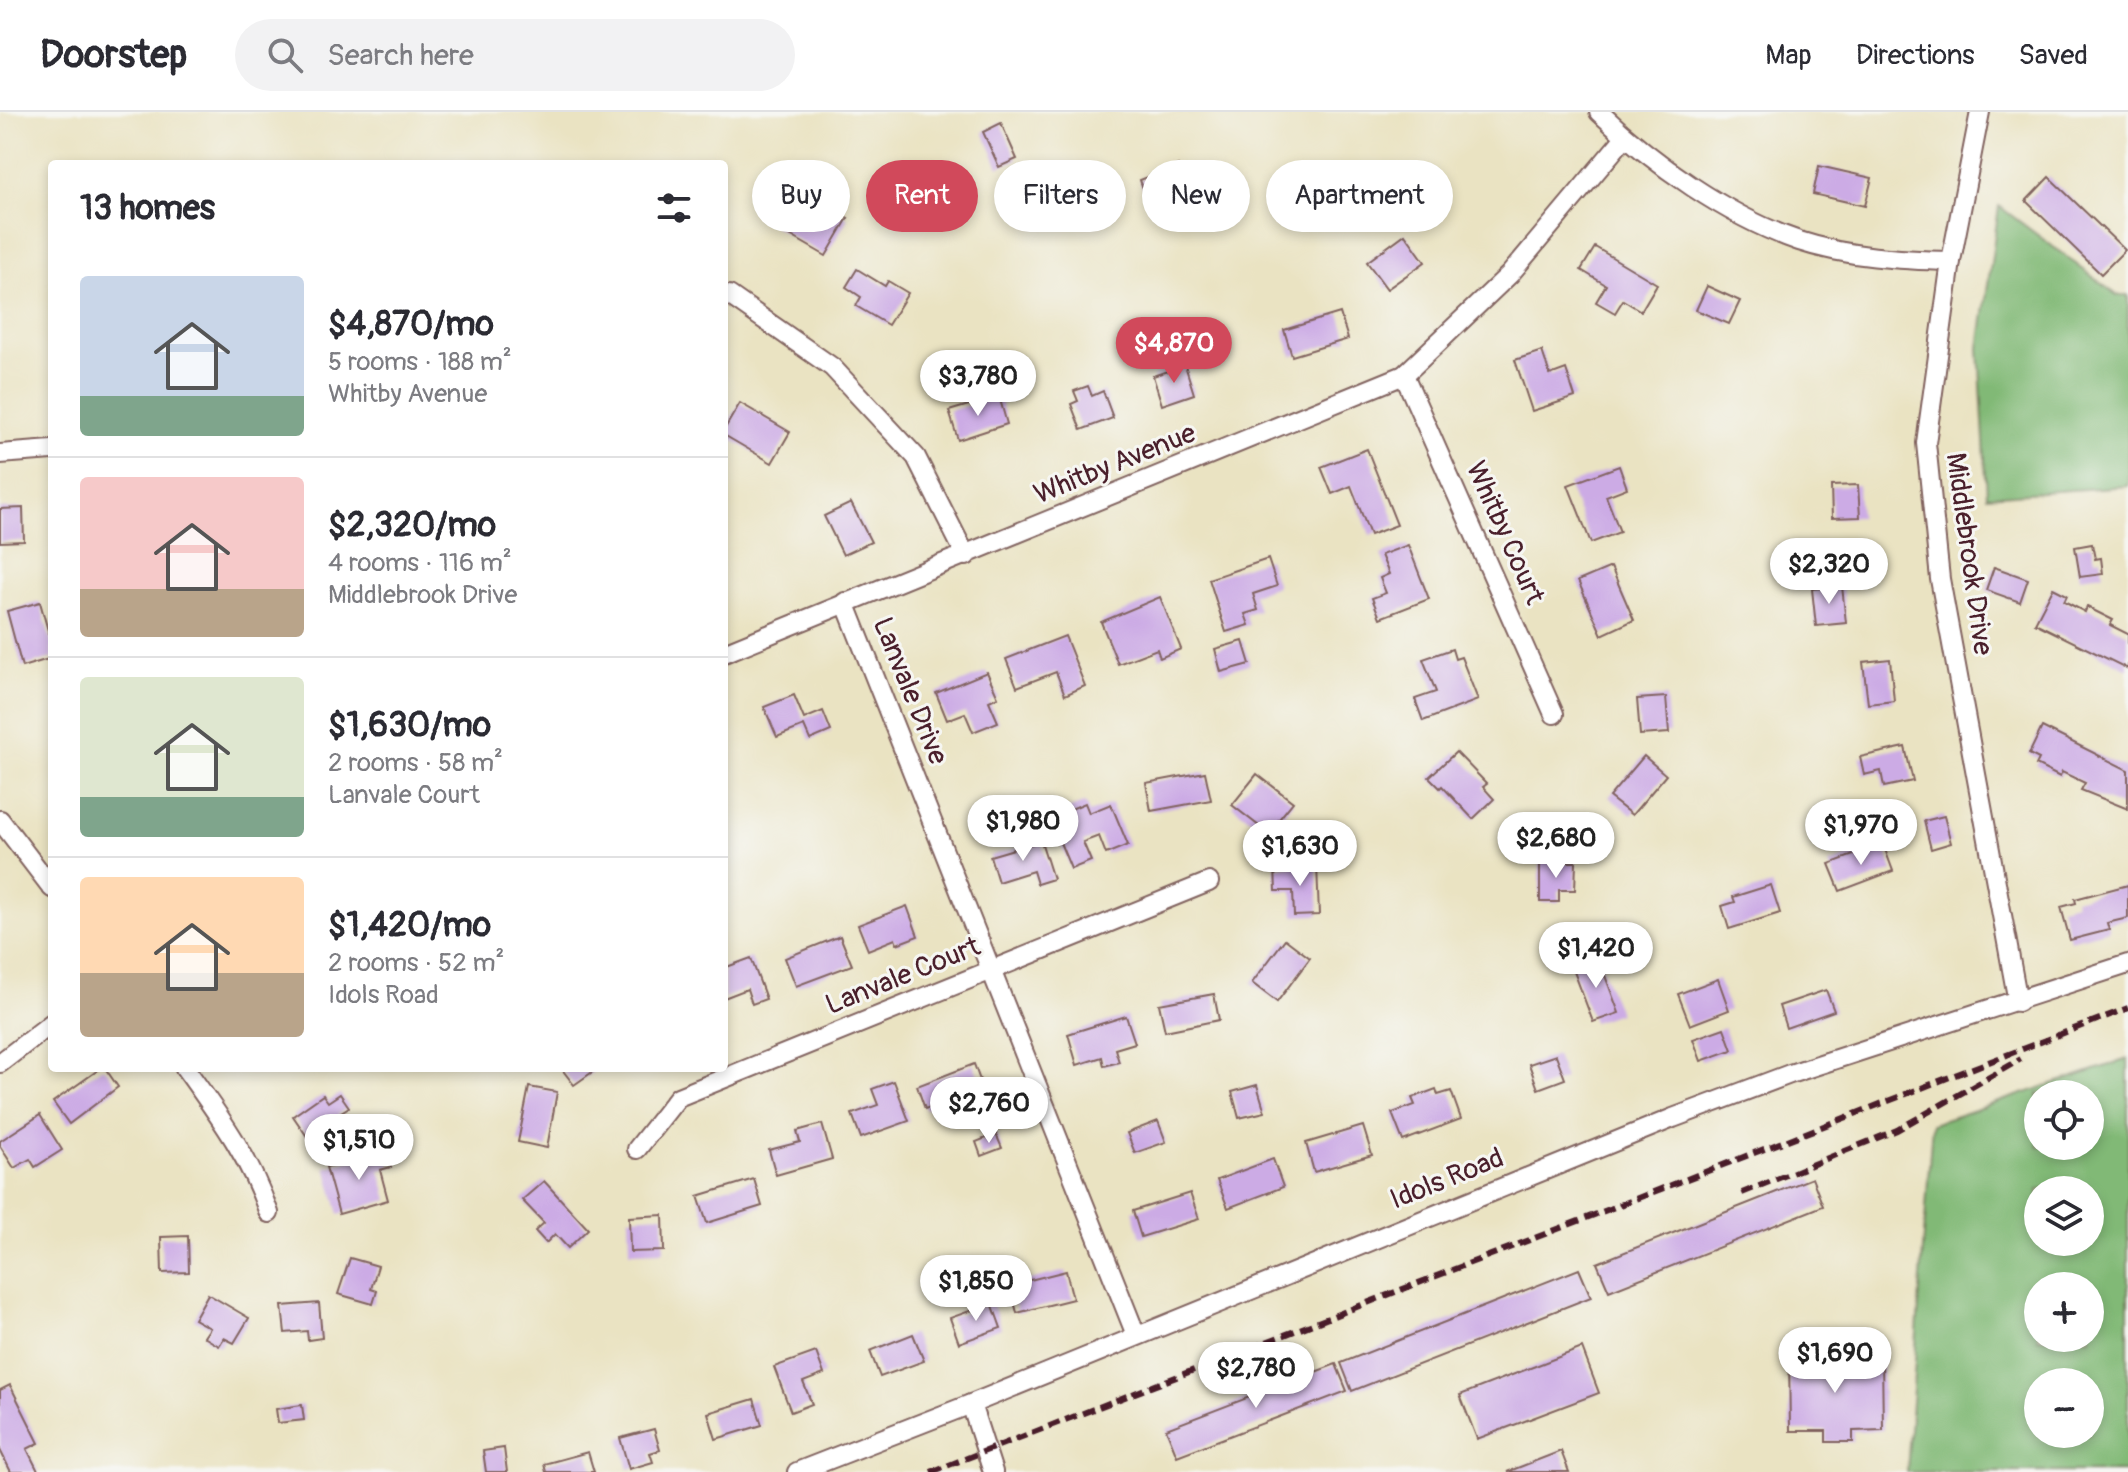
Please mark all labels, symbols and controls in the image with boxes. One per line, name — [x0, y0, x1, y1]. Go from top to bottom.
search box — [235, 19, 795, 91]
text: Doorstep — [40, 31, 187, 79]
icon: search — [263, 33, 307, 77]
text: Search here — [327, 37, 474, 74]
text: Map — [1765, 38, 1812, 73]
text: Directions — [1856, 38, 1975, 73]
text: Saved — [2019, 38, 2088, 73]
chip: Buy — [752, 160, 850, 232]
chip: Rent — [866, 160, 978, 232]
chip: Filters — [994, 160, 1126, 232]
chip: New — [1142, 160, 1250, 232]
chip: Apartment — [1266, 160, 1453, 232]
icon: filters — [652, 186, 696, 230]
text: 13 homes — [80, 187, 215, 230]
text: $4,870/mo — [328, 303, 494, 346]
icon: home — [144, 308, 240, 404]
pin: $4,870 — [1109, 317, 1239, 385]
text: $4,870 — [1134, 327, 1214, 359]
text: 5 rooms · 188 m² — [328, 346, 512, 378]
pin: $3,780 — [913, 350, 1043, 418]
text: $3,780 — [938, 360, 1018, 392]
text: Whitby Avenue — [328, 378, 487, 410]
street label: Whitby Avenue — [1029, 416, 1201, 512]
street label: Middlebrook Drive — [1937, 451, 2001, 658]
street label: Whitby Court — [1458, 456, 1552, 611]
text: $2,320/mo — [328, 504, 496, 547]
icon: home — [144, 509, 240, 605]
pin: $2,320 — [1764, 538, 1894, 606]
text: 4 rooms · 116 m² — [328, 547, 512, 579]
text: $2,320 — [1788, 548, 1870, 580]
text: Middlebrook Drive — [328, 579, 517, 611]
street label: Lanvale Drive — [865, 612, 955, 770]
text: $1,630/mo — [328, 704, 491, 747]
icon: home — [144, 709, 240, 805]
text: 2 rooms · 58 m² — [328, 747, 503, 779]
text: Lanvale Court — [328, 779, 480, 811]
pin: $1,980 — [958, 795, 1088, 863]
pin: $1,970 — [1796, 799, 1926, 867]
text: $1,980 — [985, 805, 1061, 837]
text: $1,970 — [1823, 809, 1899, 841]
pin: $2,680 — [1491, 812, 1621, 880]
pin: $1,630 — [1235, 820, 1365, 888]
text: $2,680 — [1515, 822, 1597, 854]
text: $1,630 — [1261, 830, 1339, 862]
text: $1,420/mo — [328, 904, 491, 947]
icon: home — [144, 909, 240, 1005]
pin: $1,420 — [1531, 922, 1661, 990]
street label: Lanvale Court — [821, 929, 986, 1023]
text: $1,420 — [1557, 932, 1635, 964]
text: 2 rooms · 52 m² — [328, 947, 504, 979]
text: Idols Road — [328, 979, 439, 1011]
pin: $2,760 — [924, 1077, 1054, 1145]
map controls — [2024, 1080, 2104, 1448]
button: locate — [2024, 1080, 2104, 1160]
text: $2,760 — [948, 1087, 1030, 1119]
pin: $1,510 — [294, 1114, 424, 1182]
text: $1,510 — [323, 1124, 395, 1156]
street label: Idols Road — [1385, 1140, 1509, 1218]
button: layers — [2024, 1176, 2104, 1256]
pin: $1,850 — [911, 1255, 1041, 1323]
text: $1,850 — [938, 1265, 1014, 1297]
button: + — [2024, 1272, 2104, 1352]
pin: $1,690 — [1770, 1327, 1900, 1395]
text: $1,690 — [1796, 1337, 1874, 1369]
pin: $2,780 — [1191, 1342, 1321, 1410]
text: $2,780 — [1216, 1352, 1296, 1384]
button: − — [2024, 1368, 2104, 1448]

